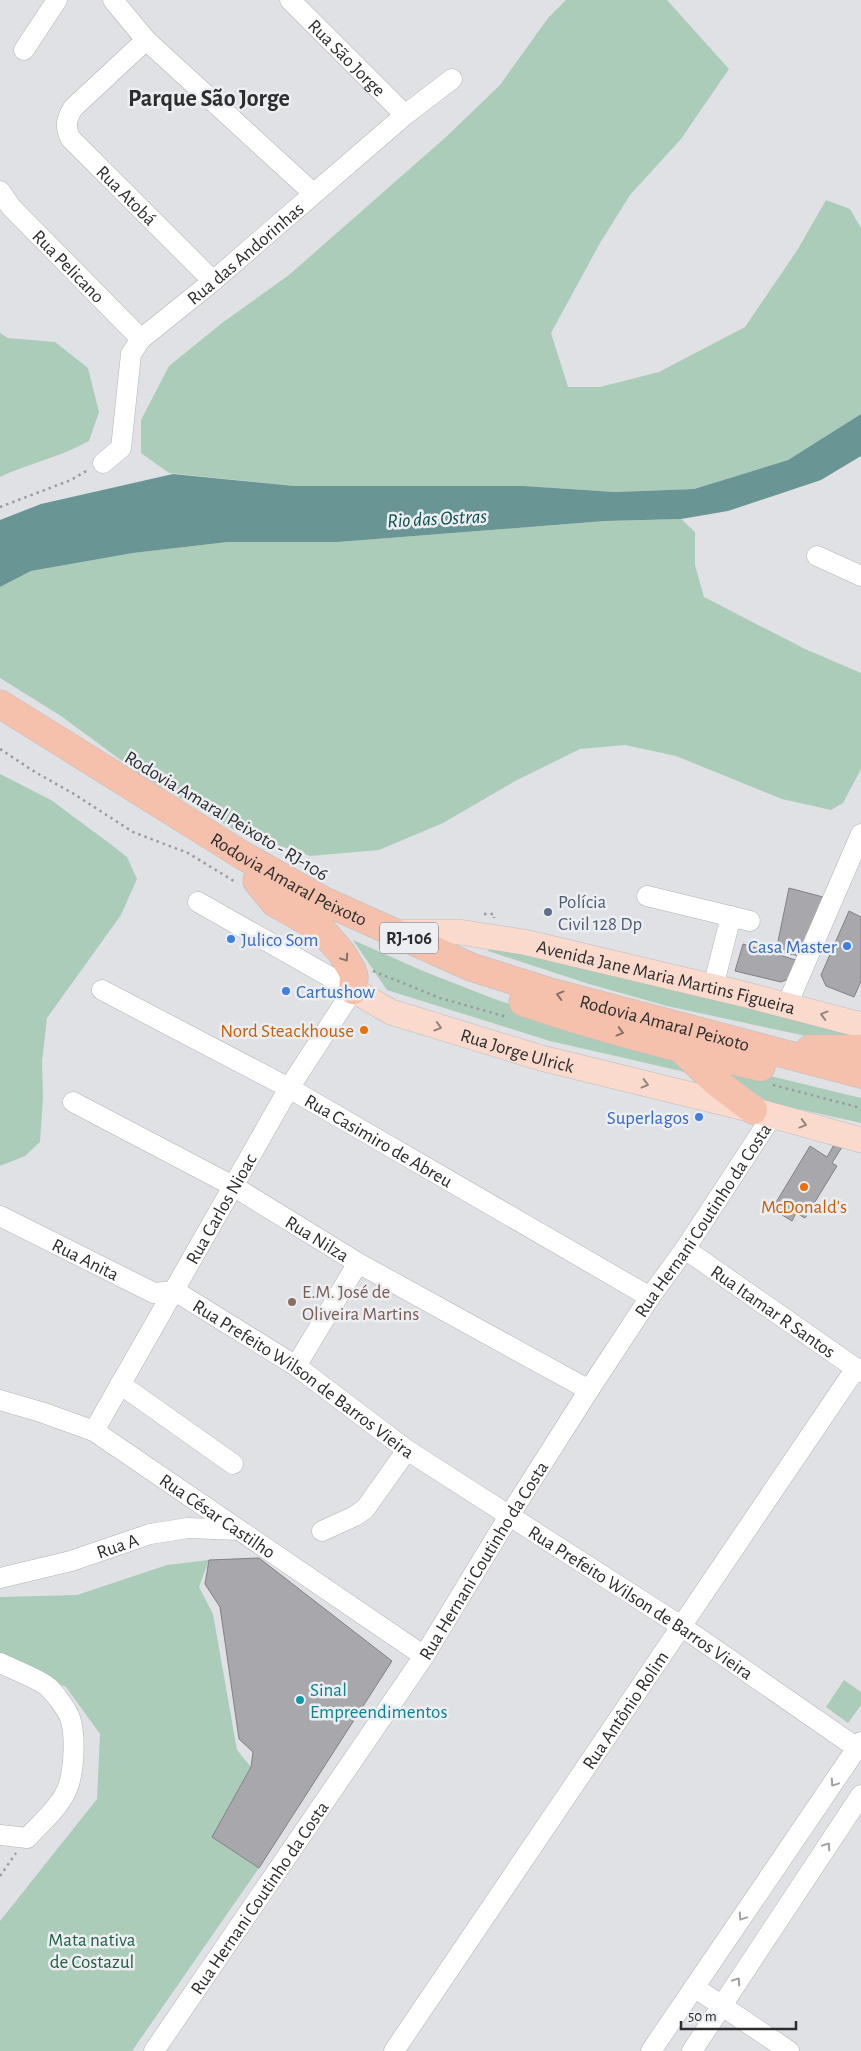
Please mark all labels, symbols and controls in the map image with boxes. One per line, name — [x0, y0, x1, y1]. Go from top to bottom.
street label: Rua São Jorge — [304, 16, 388, 101]
district label: Parque São Jorge — [128, 87, 290, 111]
street label: Rua Atobá — [92, 162, 160, 230]
street label: Rua das Andorinhas — [184, 199, 308, 309]
street label: Rua Pelicano — [28, 227, 108, 307]
water label: Rio das Ostras — [387, 506, 488, 532]
street label: Rodovia Amaral Peixoto - RJ-106 — [121, 745, 333, 885]
street label: Rodovia Amaral Peixoto — [207, 826, 371, 928]
place label: Polícia Civil 128 Dp — [558, 893, 642, 934]
marker: Polícia Civil 128 Dp — [542, 906, 554, 918]
road number: RJ-106 — [380, 922, 438, 954]
place label: Julico Som — [241, 931, 318, 950]
marker: Julico Som — [225, 933, 237, 945]
street label: Avenida Jane Maria Martins Figueira — [535, 937, 797, 1018]
place label: Casa Master — [748, 938, 837, 957]
marker: Casa Master — [841, 940, 853, 952]
one-way arrow — [339, 952, 348, 961]
place label: Cartushow — [296, 983, 375, 1002]
marker: Cartushow — [280, 985, 292, 997]
one-way arrow — [556, 990, 564, 1000]
street label: Rodovia Amaral Peixoto — [577, 992, 751, 1055]
one-way arrow — [820, 1010, 829, 1021]
one-way arrow — [433, 1021, 442, 1031]
place label: Nord Steackhouse — [220, 1022, 354, 1041]
marker: Nord Steackhouse — [358, 1024, 370, 1036]
street label: Rua Jorge Ulrick — [458, 1026, 576, 1077]
one-way arrow — [616, 1026, 625, 1037]
one-way arrow — [641, 1078, 650, 1089]
street label: Rua Casimiro de Abreu — [301, 1091, 456, 1192]
place label: Superlagos — [607, 1109, 689, 1128]
marker: Superlagos — [693, 1111, 705, 1123]
one-way arrow — [798, 1118, 806, 1128]
street label: Rua Hernani Coutinho da Costa — [632, 1120, 776, 1321]
street label: Rua Carlos Nioac — [183, 1151, 261, 1268]
marker: McDonald's — [798, 1181, 810, 1193]
place label: McDonald's — [761, 1198, 847, 1217]
street label: Rua Nilza — [282, 1213, 352, 1266]
street label: Rua Anita — [49, 1236, 122, 1285]
street label: Rua Itamar R Santos — [707, 1262, 838, 1362]
place label: E.M. José de Oliveira Martins — [302, 1283, 419, 1324]
marker: E.M. José de Oliveira Martins — [286, 1296, 298, 1308]
street label: Rua Prefeito Wilson de Barros Vieira — [189, 1297, 417, 1463]
street label: Rua Hernani Coutinho da Costa — [416, 1458, 552, 1663]
street label: Rua César Castilho — [156, 1471, 278, 1563]
street label: Rua Prefeito Wilson de Barros Vieira — [525, 1523, 756, 1684]
street label: Rua A — [95, 1531, 141, 1562]
street label: Rua Antônio Rolim — [580, 1648, 673, 1773]
place label: Sinal Empreendimentos — [310, 1681, 447, 1722]
marker: Sinal Empreendimentos — [294, 1694, 306, 1706]
one-way arrow — [831, 1777, 840, 1786]
street label: Rua Hernani Coutinho da Costa — [188, 1798, 333, 1998]
one-way arrow — [821, 1842, 831, 1851]
one-way arrow — [739, 1911, 748, 1921]
park label: Mata nativa de Costazul — [48, 1931, 136, 1972]
one-way arrow — [731, 1977, 740, 1986]
scale bar — [681, 1998, 796, 2030]
text: 50 m — [688, 2009, 717, 2024]

